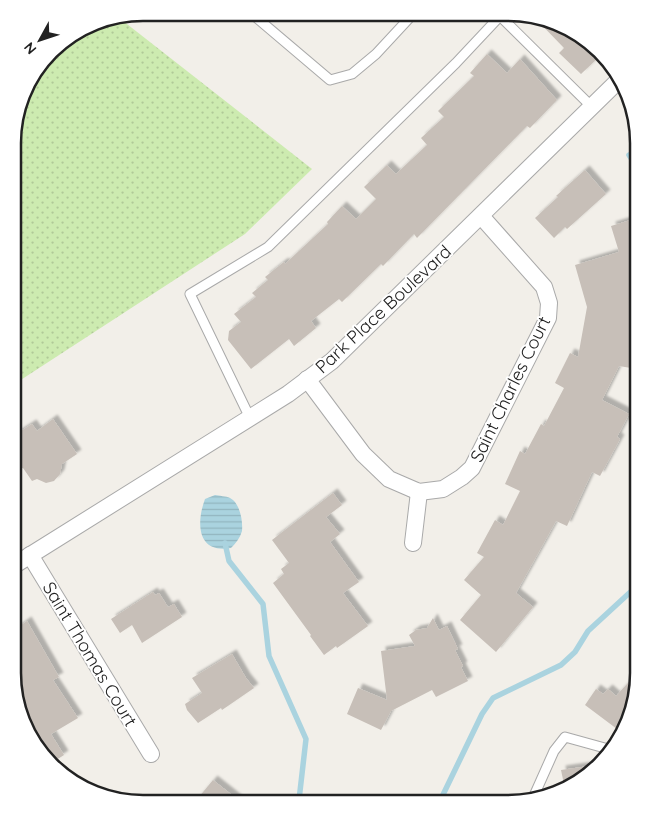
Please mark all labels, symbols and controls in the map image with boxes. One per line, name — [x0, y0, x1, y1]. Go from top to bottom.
north arrow — [15, 15, 65, 65]
text: N — [20, 39, 40, 58]
street label: Park Place Boulevard — [310, 240, 456, 378]
street label: Saint Charles Court — [465, 312, 555, 466]
street label: Saint Thomas Court — [38, 577, 142, 731]

